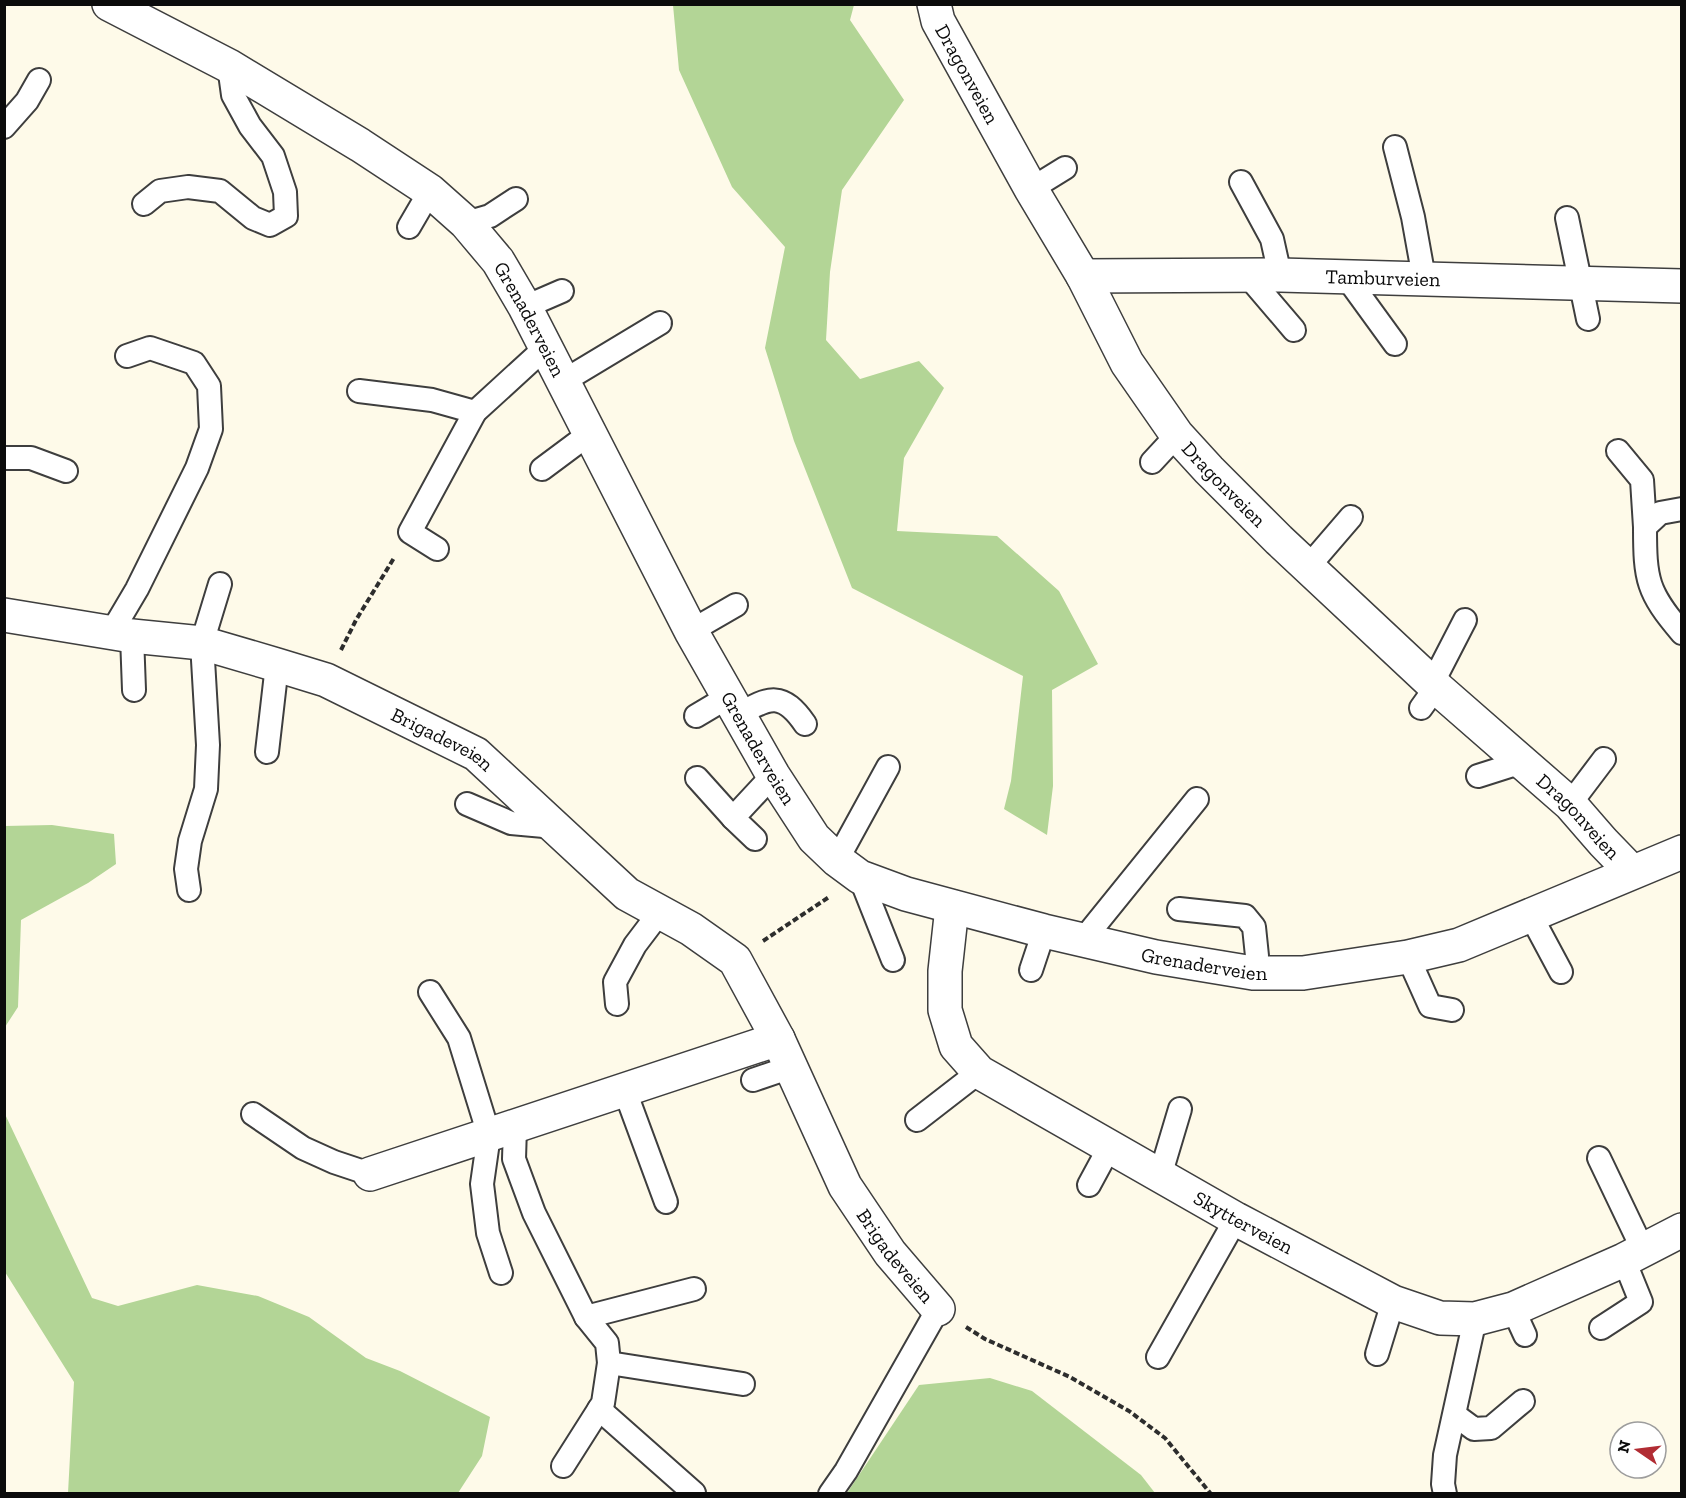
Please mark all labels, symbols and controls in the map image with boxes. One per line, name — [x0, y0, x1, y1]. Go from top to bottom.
street label: Dragonveien — [930, 20, 1005, 128]
street label: Grenaderveien — [489, 257, 571, 381]
street label: Tamburveien — [1325, 264, 1441, 291]
street label: Dragonveien — [1177, 436, 1271, 532]
street label: Grenaderveien — [716, 687, 801, 810]
street label: Brigadeveien — [387, 702, 499, 776]
street label: Dragonveien — [1532, 768, 1625, 865]
street label: Grenaderveien — [1139, 942, 1268, 985]
street label: Skytterveien — [1190, 1185, 1298, 1259]
street label: Brigadeveien — [852, 1204, 940, 1308]
north arrow — [1608, 1420, 1668, 1480]
text: N — [1613, 1438, 1635, 1455]

